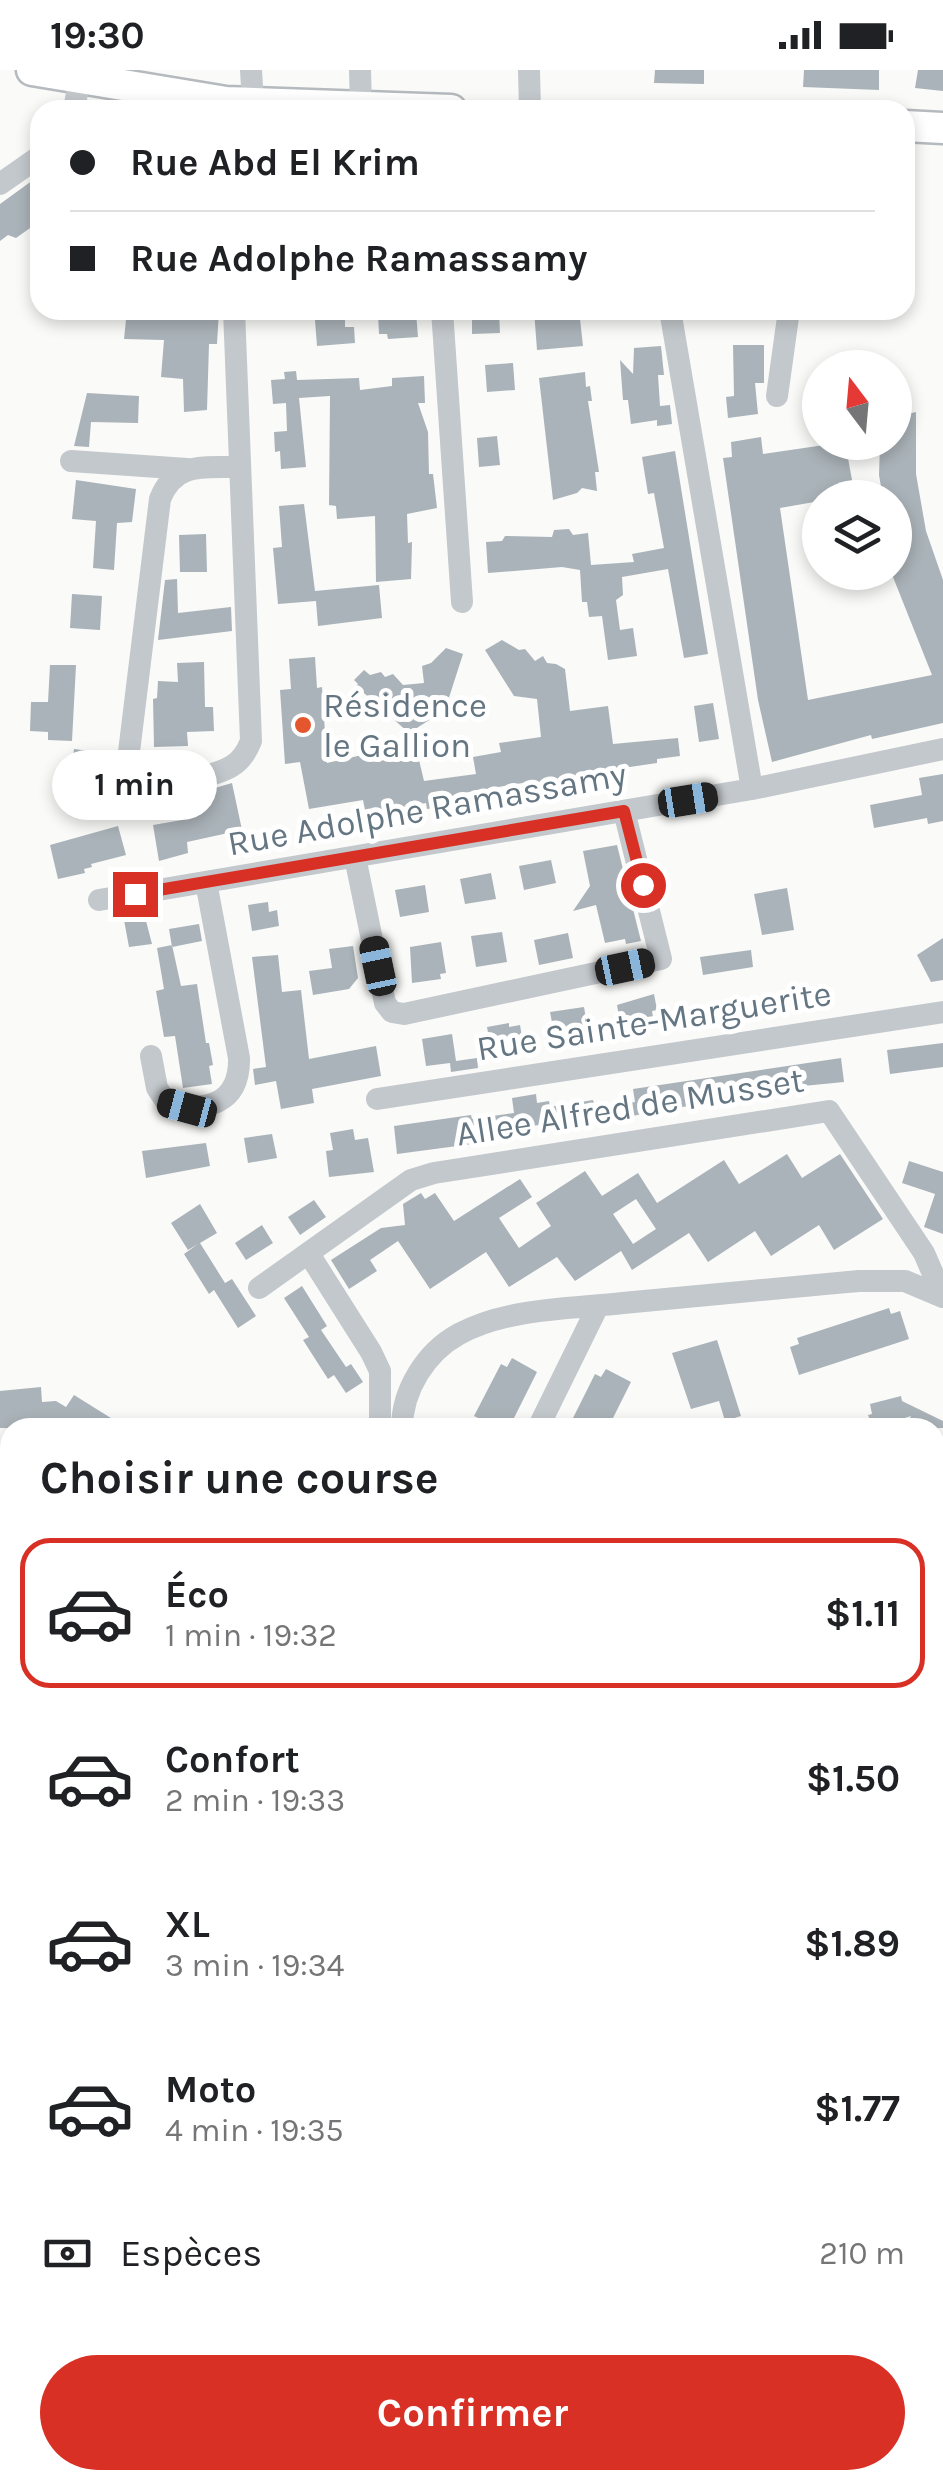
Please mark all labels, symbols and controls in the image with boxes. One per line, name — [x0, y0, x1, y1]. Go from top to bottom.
text: 19:30 — [50, 13, 145, 58]
text: Rue Abd El Krim — [130, 140, 420, 185]
text: Rue Adolphe Ramassamy — [130, 236, 587, 281]
north arrow — [802, 350, 912, 460]
map controls — [802, 350, 912, 590]
button: layers — [802, 480, 912, 590]
place label: Résidence le Gallion — [323, 685, 487, 766]
marker: Résidence le Gallion — [292, 714, 314, 736]
callout: 1 min — [52, 749, 218, 819]
street label: Rue Adolphe Ramassamy — [224, 754, 630, 864]
text: 1 min — [94, 766, 175, 803]
car — [656, 780, 720, 820]
route start — [621, 863, 666, 908]
route end — [113, 872, 158, 917]
car — [357, 934, 399, 998]
car — [593, 946, 657, 988]
street label: Rue Sainte-Marguerite — [474, 973, 834, 1069]
street label: Allee Alfred de Musset — [453, 1059, 807, 1155]
car — [154, 1086, 220, 1130]
text: Choisir une course — [40, 1452, 439, 1504]
icon: car — [45, 1568, 135, 1658]
text: Éco — [165, 1572, 229, 1617]
text: $1.11 — [825, 1591, 900, 1636]
text: 1 min · 19:32 — [165, 1617, 337, 1654]
icon: car — [45, 1733, 135, 1823]
text: Confort — [165, 1737, 300, 1782]
text: $1.50 — [806, 1756, 900, 1801]
text: 2 min · 19:33 — [165, 1782, 345, 1819]
icon: car — [45, 1898, 135, 1988]
text: XL — [165, 1902, 210, 1947]
text: $1.89 — [804, 1921, 900, 1966]
text: 3 min · 19:34 — [165, 1947, 344, 1984]
icon: car — [45, 2063, 135, 2153]
text: Moto — [165, 2067, 256, 2112]
text: $1.77 — [814, 2086, 900, 2131]
text: 4 min · 19:35 — [165, 2112, 344, 2149]
icon: cash — [40, 2226, 95, 2281]
text: Espèces — [120, 2231, 262, 2276]
text: 210 m — [819, 2235, 905, 2272]
button: Confirmer — [40, 2355, 905, 2470]

